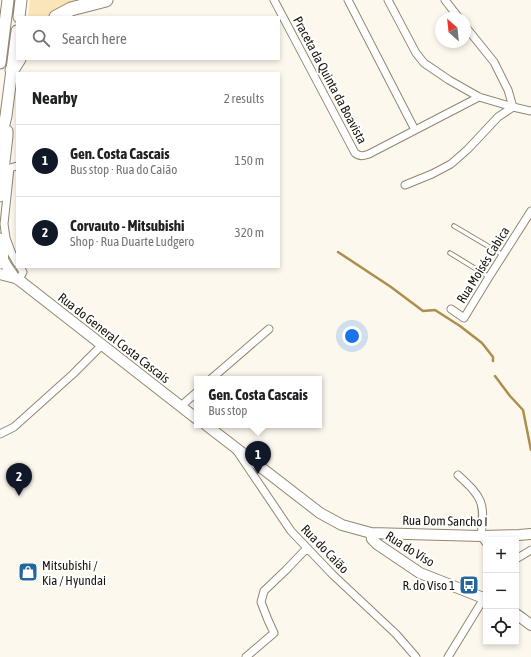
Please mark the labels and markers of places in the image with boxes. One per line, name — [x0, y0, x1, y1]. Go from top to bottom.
pin: 1 — [245, 441, 271, 474]
pin: 2 — [6, 463, 32, 496]
place label: Mitsubishi / Kia / Hyundai — [42, 558, 106, 588]
shop icon: Mitsubishi / Kia / Hyundai — [17, 561, 39, 583]
bus stop icon: R. do Viso 1 — [458, 574, 480, 596]
place label: R. do Viso 1 — [402, 578, 455, 593]

